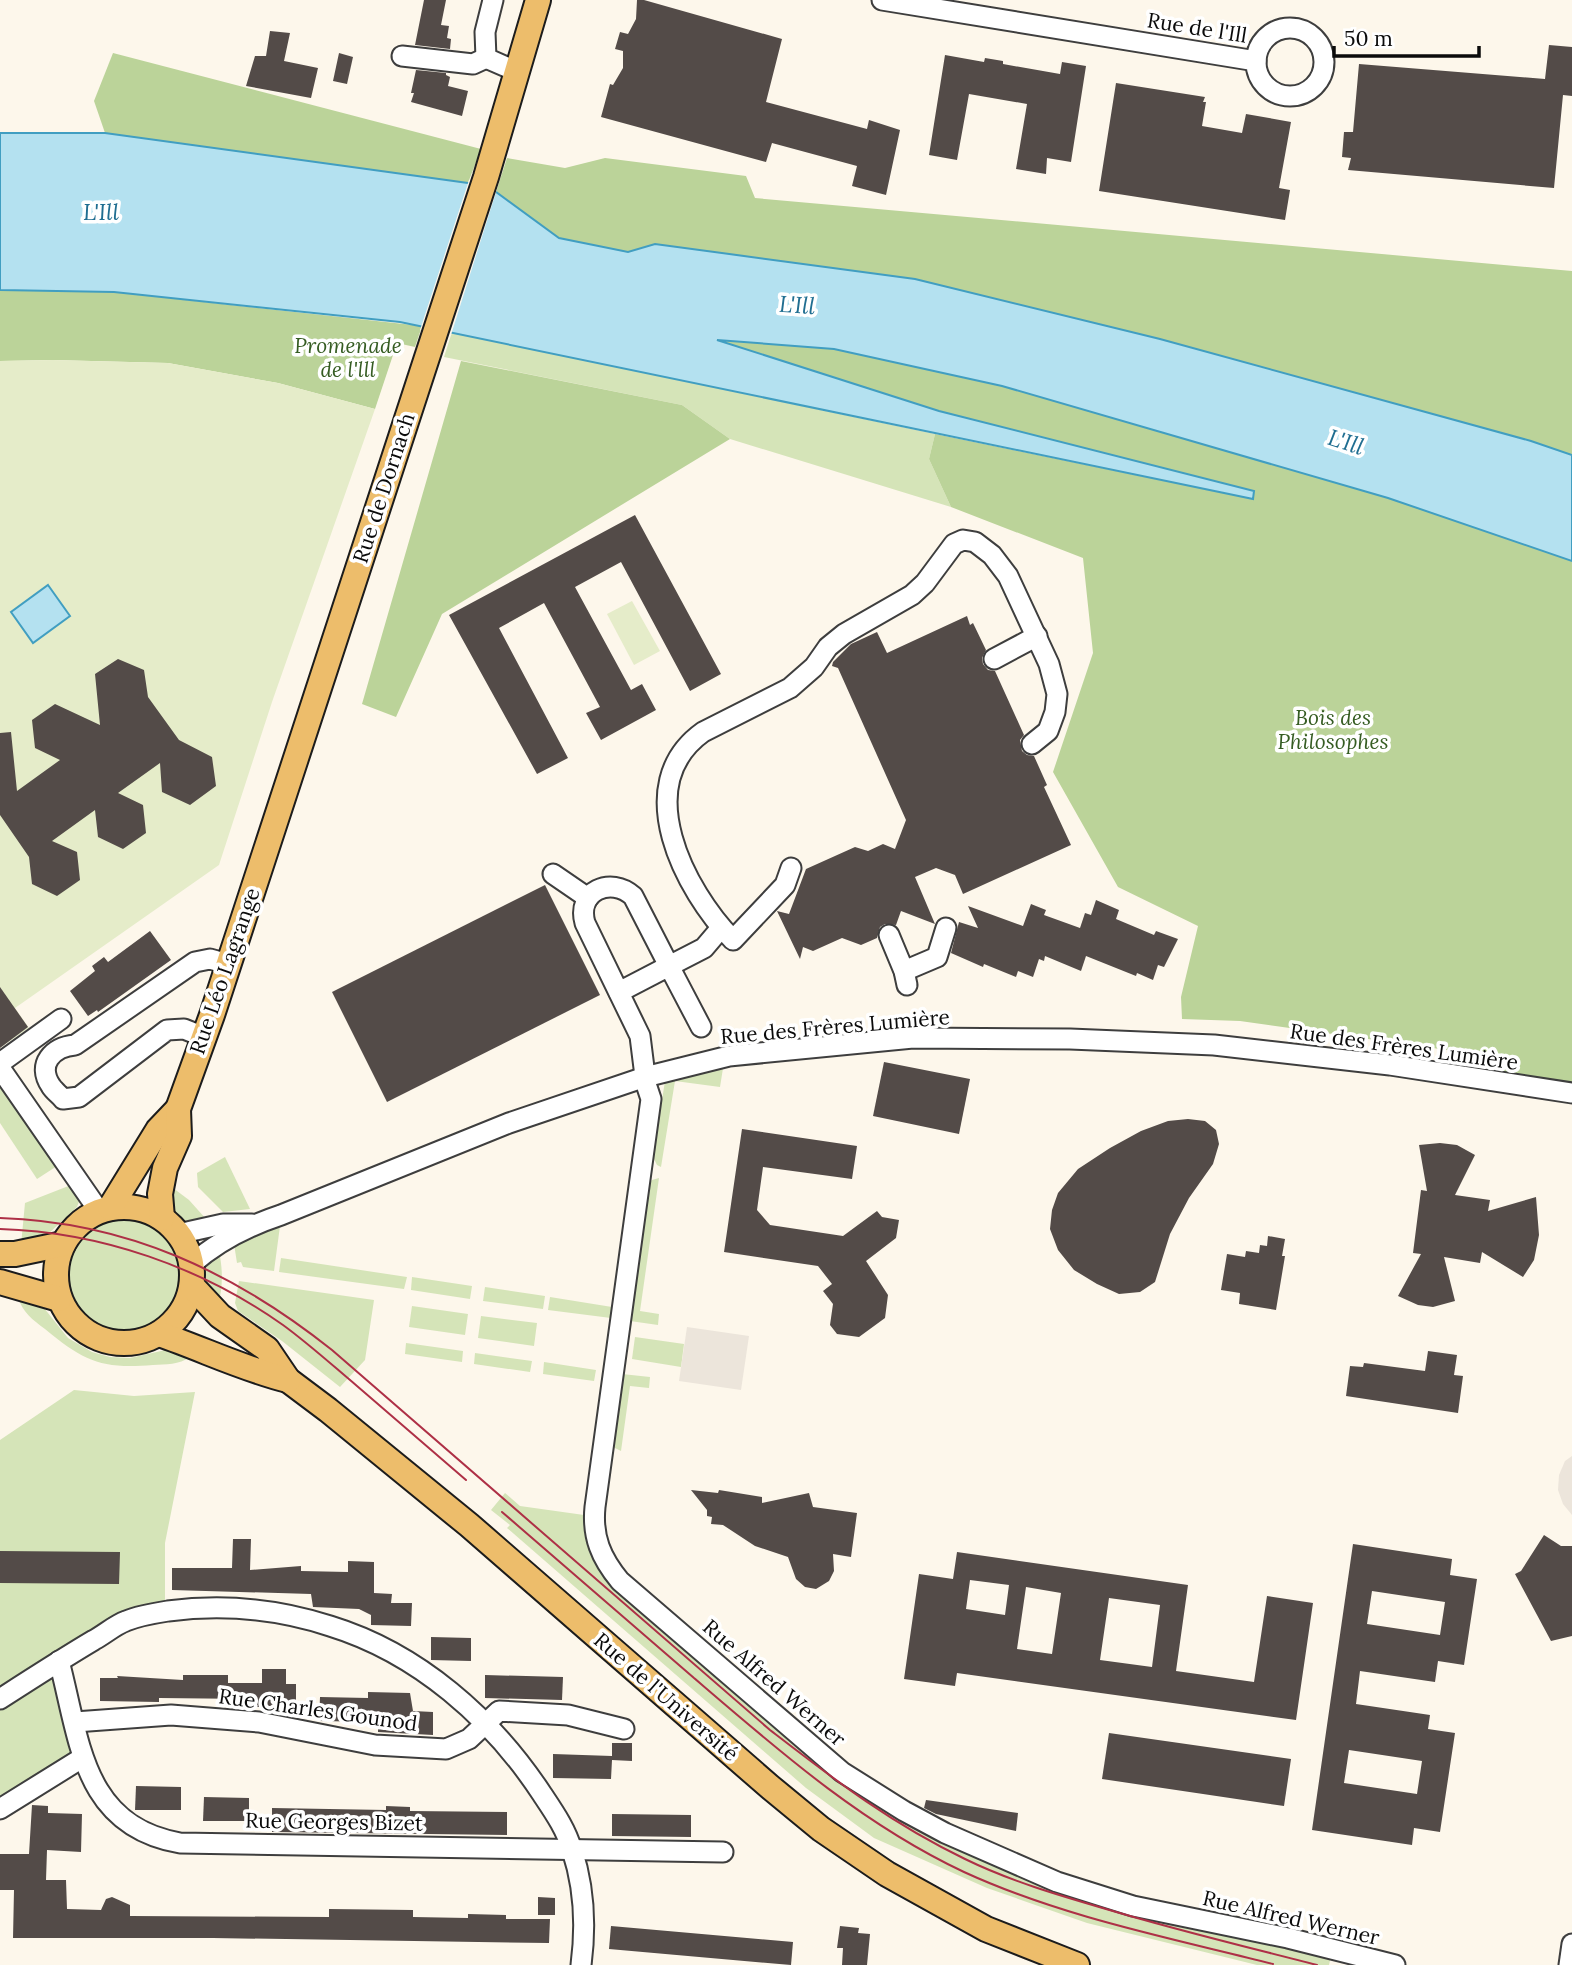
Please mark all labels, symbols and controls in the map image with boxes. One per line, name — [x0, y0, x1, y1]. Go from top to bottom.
street label: Rue de l'Ill — [1145, 6, 1249, 49]
scale bar — [1334, 14, 1479, 58]
text: 50 m — [1344, 25, 1393, 52]
water label: L'Ill — [83, 197, 120, 226]
water label: L'Ill — [778, 289, 817, 320]
park label: Promenade de l'lll — [294, 332, 402, 383]
street label: Rue de Dornach — [347, 409, 421, 566]
water label: L'Ill — [1324, 422, 1368, 461]
park label: Bois des Philosophes — [1277, 704, 1389, 755]
street label: Rue Léo Lagrange — [183, 884, 266, 1058]
street label: Rue des Frères Lumière — [719, 1003, 951, 1050]
street label: Rue des Frères Lumière — [1288, 1017, 1520, 1076]
street label: Rue Alfred Werner — [697, 1613, 851, 1752]
street label: Rue de l'Université — [588, 1626, 744, 1767]
street label: Rue Charles Gounod — [217, 1682, 419, 1737]
street label: Rue Georges Bizet — [245, 1806, 424, 1837]
street label: Rue Alfred Werner — [1200, 1884, 1382, 1951]

